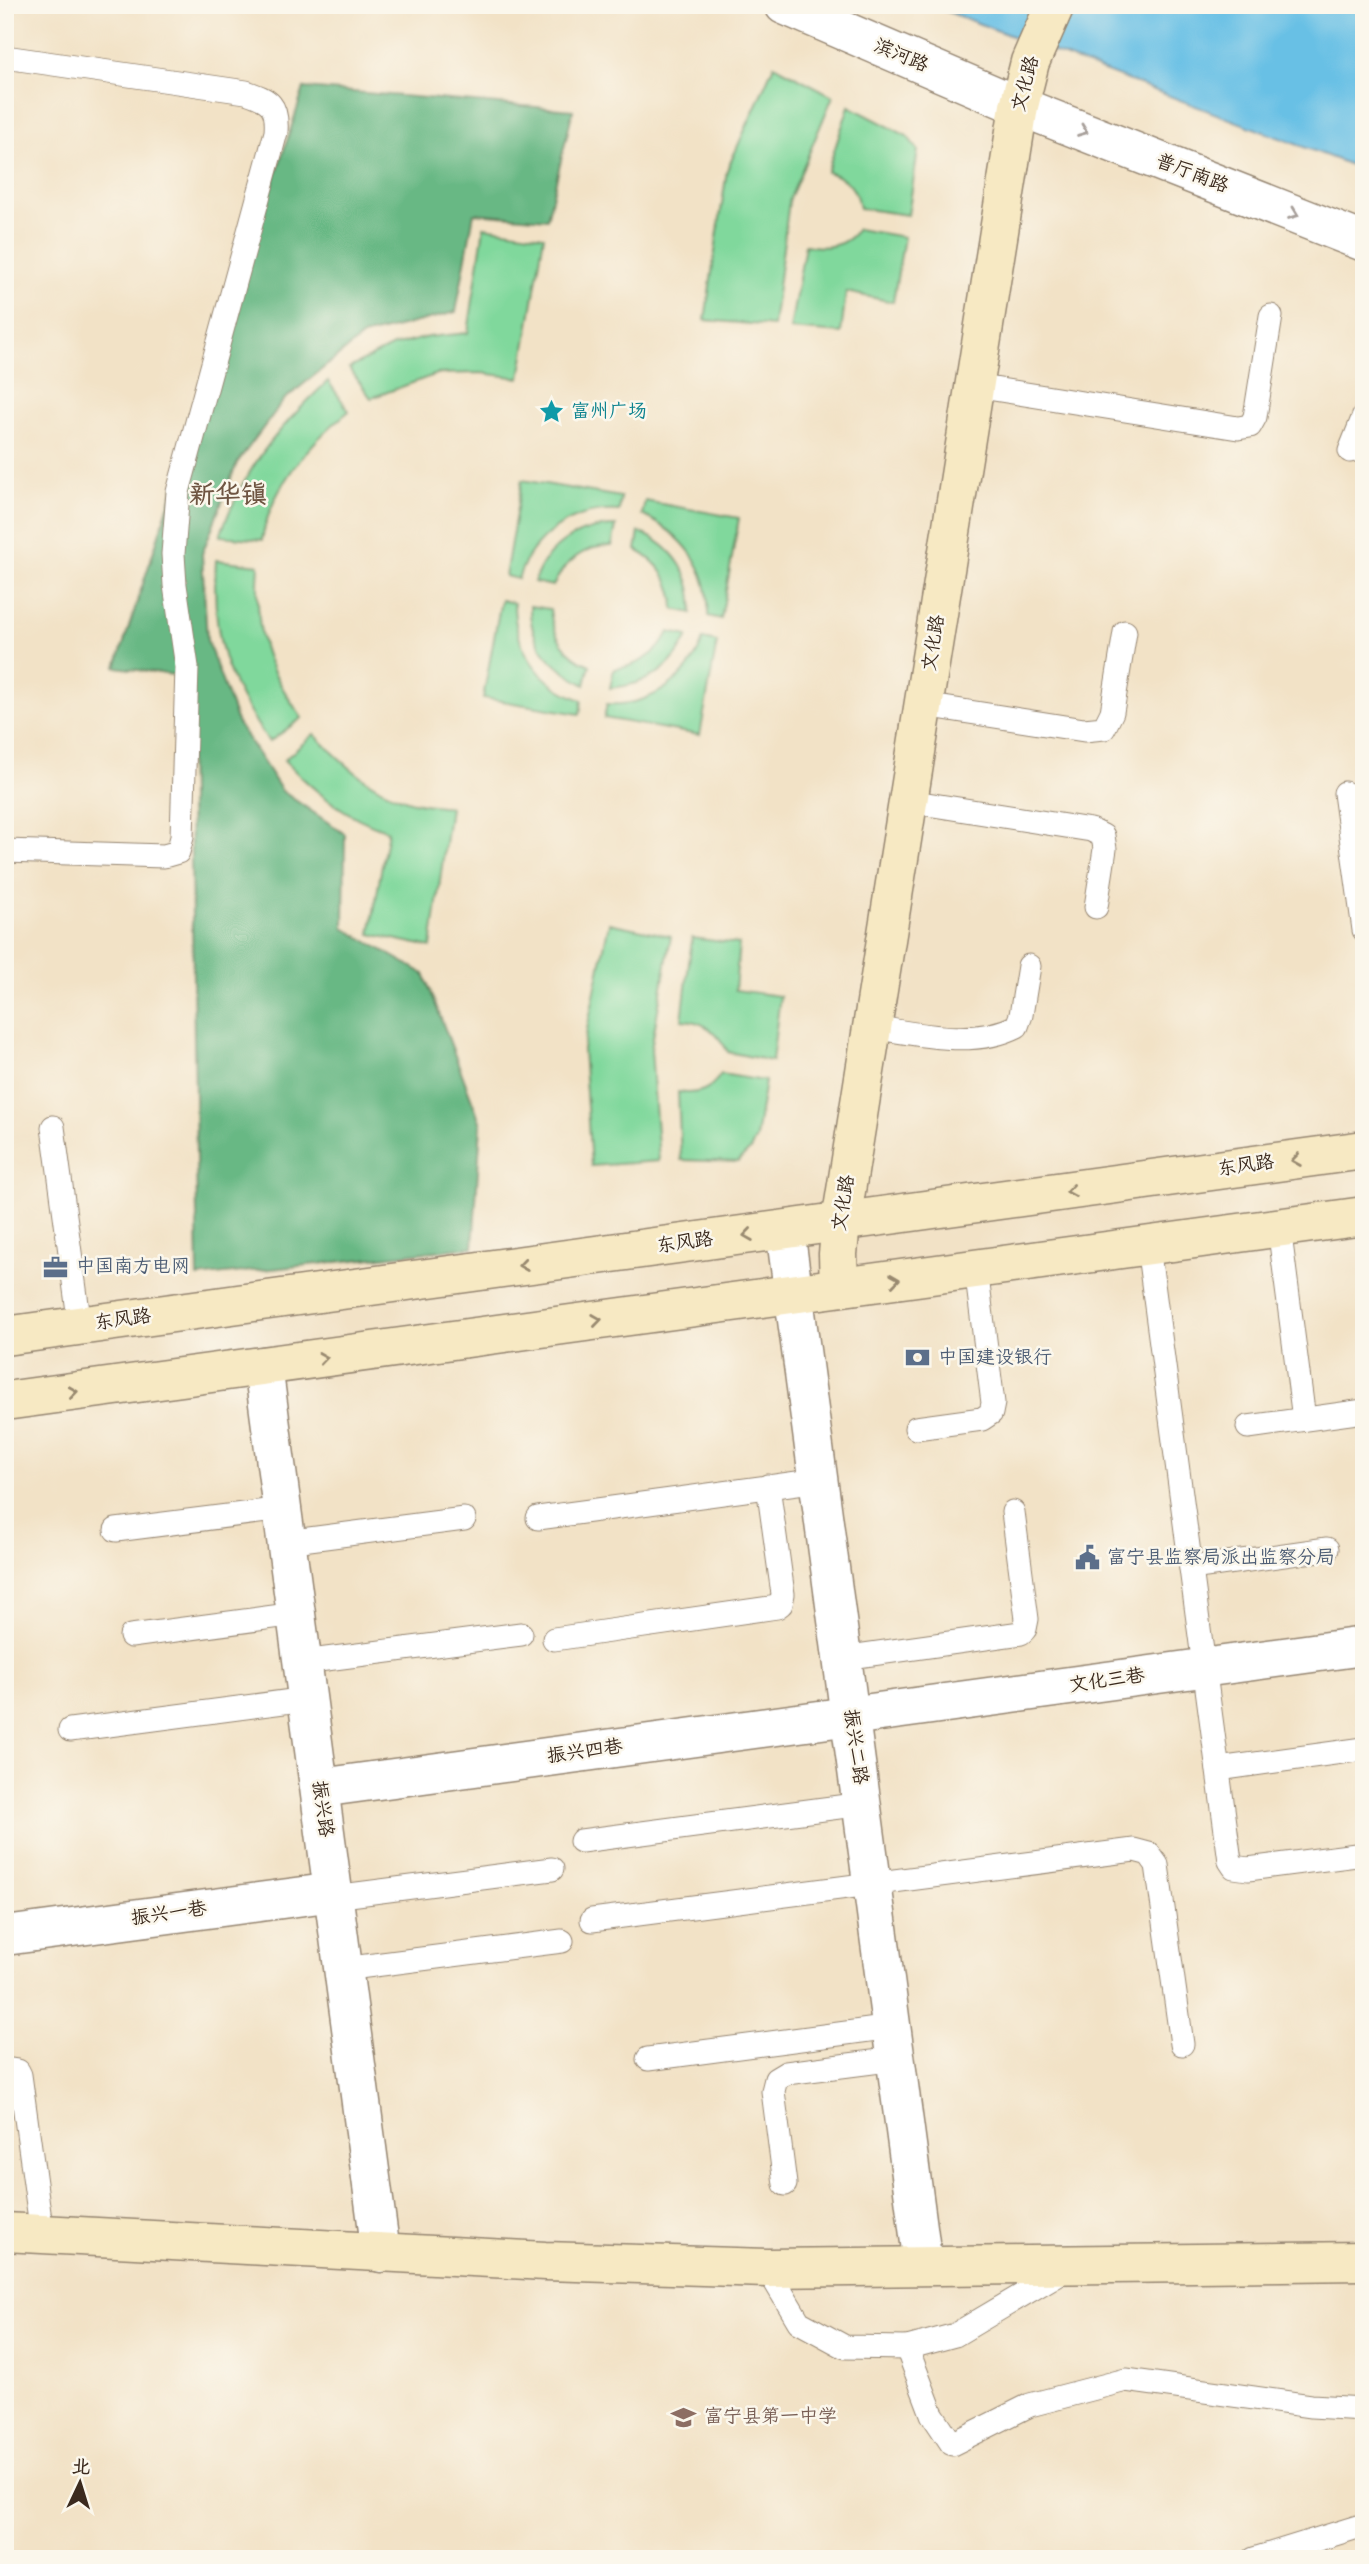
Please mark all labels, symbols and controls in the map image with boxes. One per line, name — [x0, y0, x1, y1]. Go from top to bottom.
street label: 滨河路 — [869, 31, 933, 81]
street label: 文化路 — [1004, 53, 1048, 115]
one-way arrow — [1076, 123, 1088, 137]
street label: 普厅南路 — [1151, 146, 1233, 202]
one-way arrow — [1288, 206, 1300, 220]
place label: 富州广场 — [571, 397, 647, 427]
place icon: 富州广场 — [537, 398, 565, 426]
district label: 新华镇 — [189, 475, 267, 517]
street label: 文化路 — [915, 612, 953, 674]
street label: 东风路 — [1216, 1147, 1276, 1185]
one-way arrow — [1290, 1152, 1302, 1167]
street label: 文化路 — [825, 1172, 863, 1234]
one-way arrow — [1065, 1183, 1077, 1198]
street label: 东风路 — [655, 1224, 715, 1262]
one-way arrow — [742, 1227, 754, 1242]
place label: 中国南方电网 — [76, 1252, 190, 1282]
office icon: 中国南方电网 — [42, 1253, 70, 1281]
one-way arrow — [517, 1258, 529, 1273]
one-way arrow — [889, 1272, 901, 1287]
street label: 东风路 — [93, 1301, 153, 1339]
one-way arrow — [591, 1313, 602, 1328]
place label: 中国建设银行 — [938, 1343, 1052, 1373]
bank icon: 中国建设银行 — [904, 1344, 932, 1372]
one-way arrow — [317, 1350, 328, 1365]
one-way arrow — [67, 1384, 79, 1399]
place label: 富宁县监察局派出监察分局 — [1107, 1543, 1335, 1573]
public building icon: 富宁县监察局派出监察分局 — [1073, 1544, 1101, 1572]
street label: 文化三巷 — [1067, 1661, 1147, 1701]
street label: 振兴二路 — [835, 1707, 875, 1787]
street label: 振兴四巷 — [545, 1732, 625, 1772]
street label: 振兴路 — [303, 1779, 341, 1839]
street label: 振兴一巷 — [129, 1894, 209, 1934]
place label: 富宁县第一中学 — [704, 2402, 837, 2432]
school or university icon: 富宁县第一中学 — [670, 2403, 698, 2431]
north arrow — [46, 2448, 116, 2518]
text: 北 — [71, 2452, 92, 2484]

